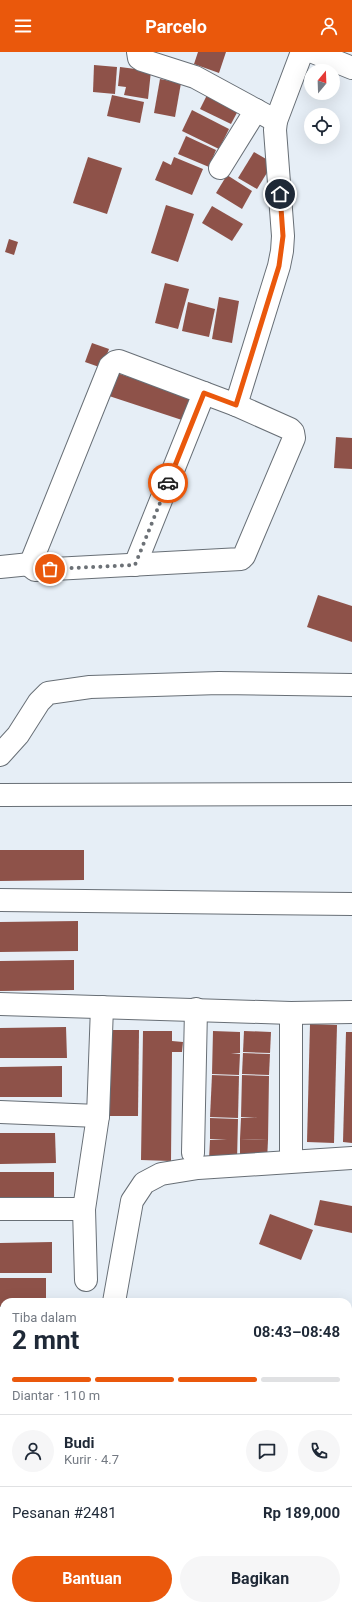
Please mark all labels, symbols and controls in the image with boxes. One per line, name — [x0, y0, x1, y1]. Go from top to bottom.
icon: menu — [12, 15, 34, 37]
icon: person — [318, 15, 340, 37]
text: Parcelo — [145, 16, 207, 37]
north arrow — [304, 64, 340, 100]
map controls — [304, 64, 340, 144]
button: locate — [304, 108, 340, 144]
pin — [263, 177, 297, 211]
icon: home — [269, 183, 291, 205]
courier — [148, 463, 188, 503]
icon: car — [157, 472, 179, 494]
pin — [33, 552, 67, 586]
icon: bag — [39, 558, 61, 580]
text: Tiba dalam — [12, 1310, 77, 1325]
text: 08:43–08:48 — [253, 1323, 340, 1341]
text: 2 mnt — [12, 1325, 79, 1355]
text: Diantar · 110 m — [12, 1388, 100, 1403]
button: person — [12, 1430, 54, 1472]
button: chat — [246, 1430, 288, 1472]
button: phone — [298, 1430, 340, 1472]
text: Budi — [64, 1434, 94, 1452]
text: Kurir · 4.7 — [64, 1452, 119, 1467]
text: Pesanan #2481 — [12, 1504, 117, 1522]
text: Rp 189,000 — [263, 1504, 340, 1522]
button: Bantuan — [12, 1556, 172, 1602]
button: Bagikan — [180, 1556, 340, 1602]

